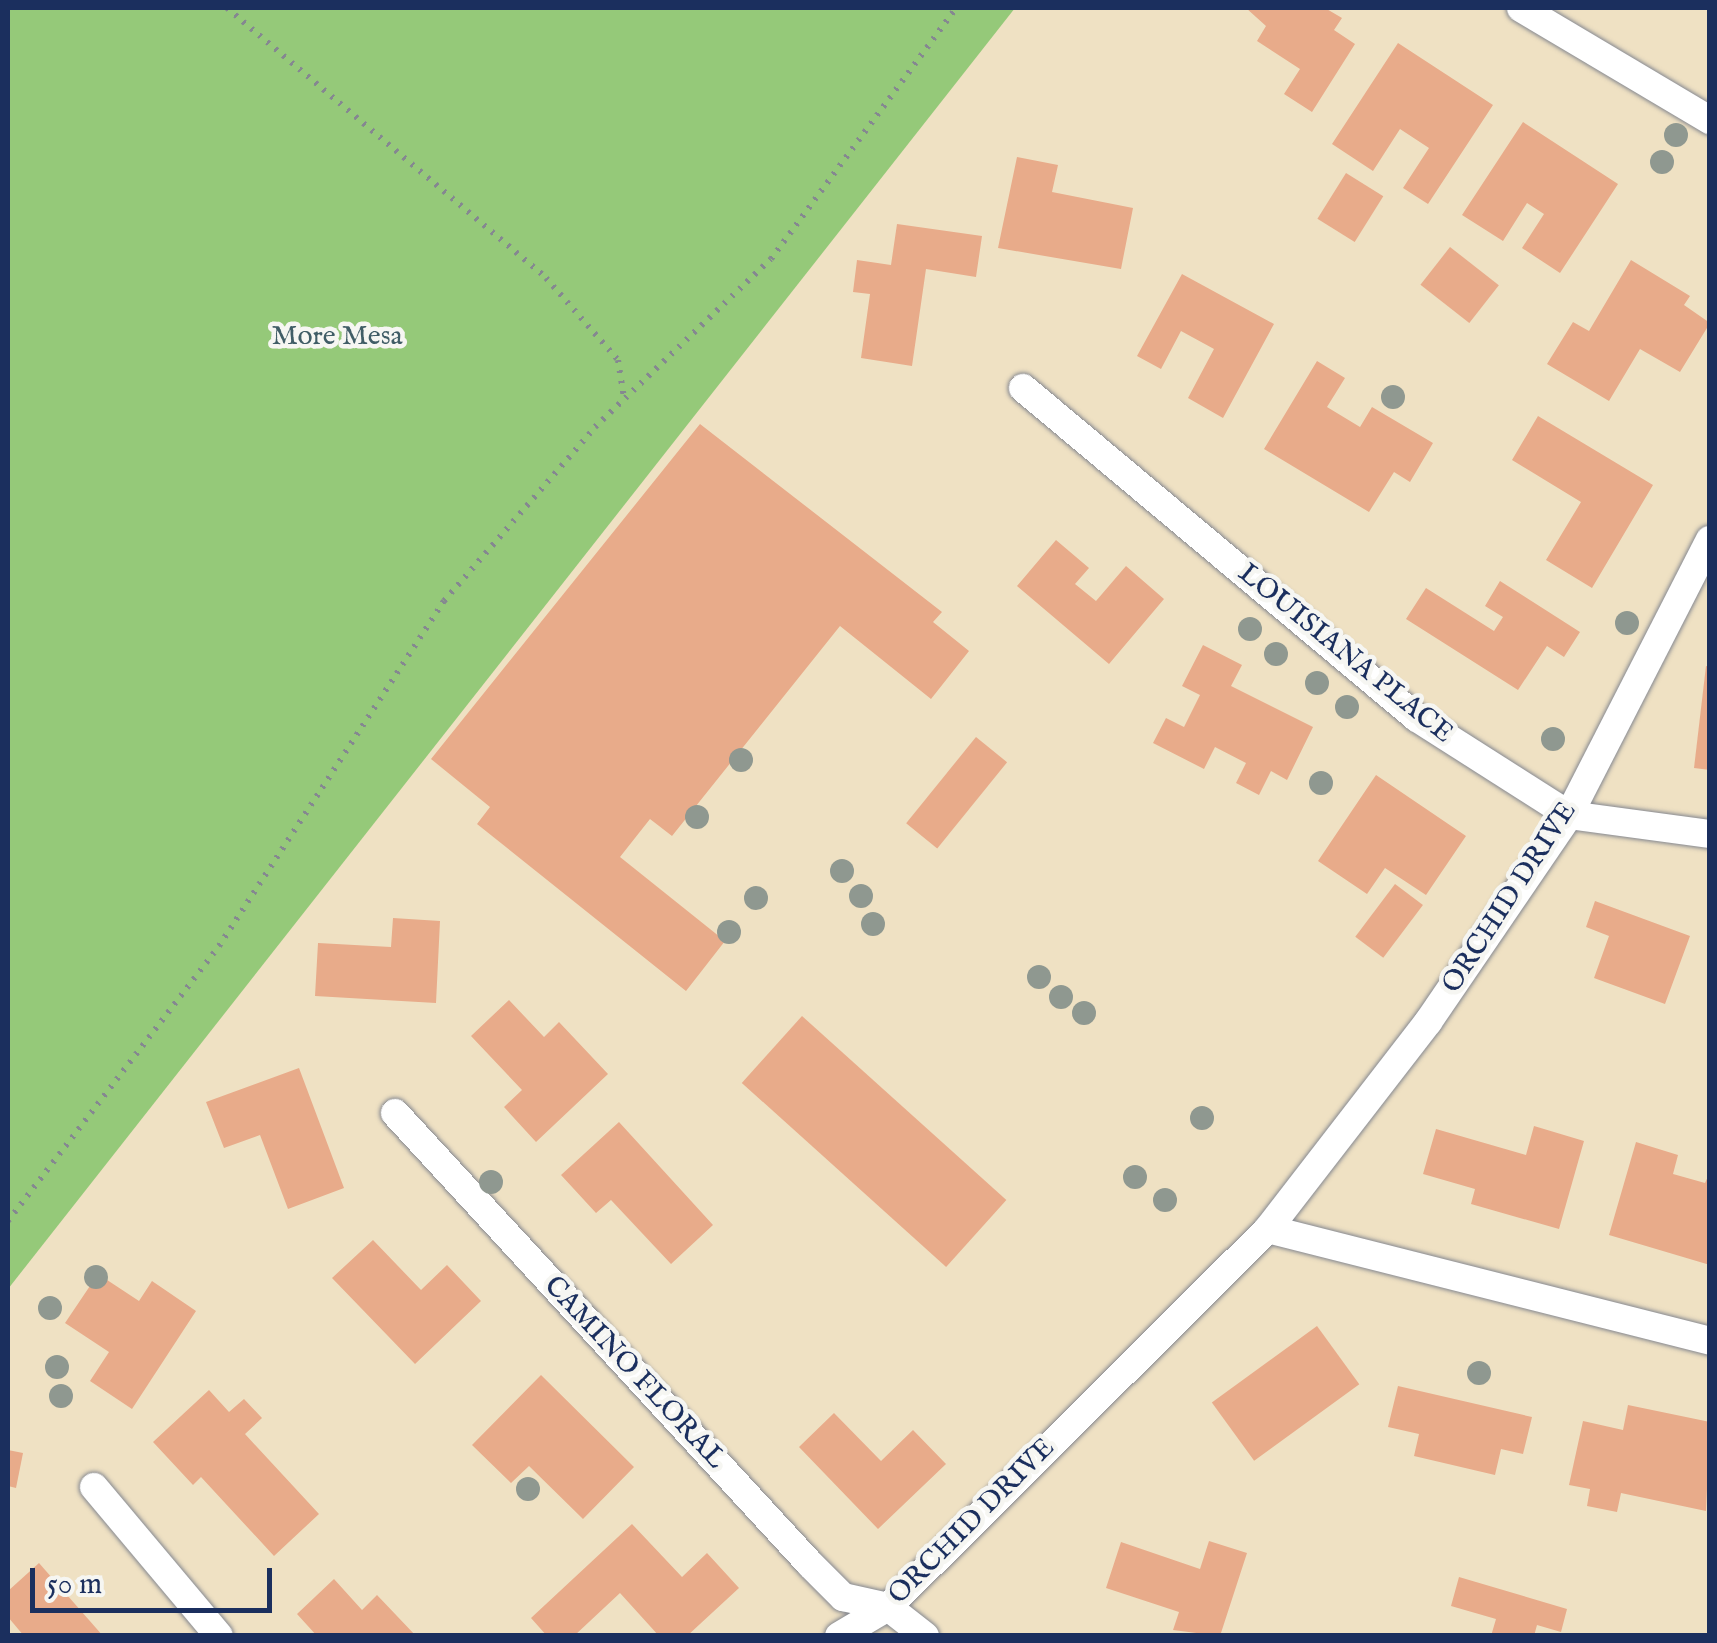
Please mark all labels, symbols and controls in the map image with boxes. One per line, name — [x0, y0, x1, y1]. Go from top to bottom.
park label: More Mesa — [271, 320, 403, 354]
street label: LOUISIANA PLACE — [1231, 557, 1459, 751]
street label: ORCHID DRIVE — [1436, 796, 1584, 1000]
street label: CAMINO FLORAL — [536, 1270, 732, 1476]
street label: ORCHID DRIVE — [882, 1432, 1062, 1612]
scale bar — [35, 1548, 278, 1610]
text: 50 m — [47, 1566, 102, 1604]

